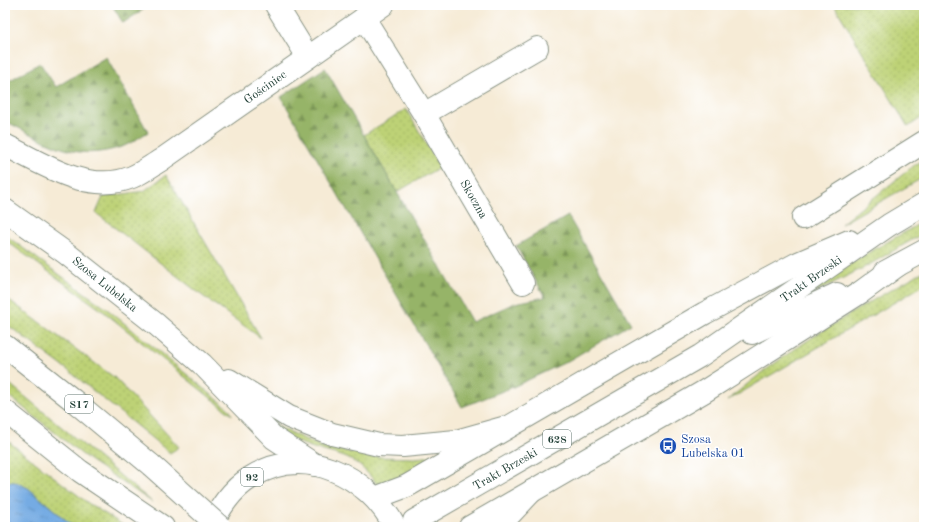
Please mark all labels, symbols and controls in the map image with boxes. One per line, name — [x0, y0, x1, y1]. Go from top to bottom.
street label: Gościniec — [242, 69, 289, 107]
street label: Skoczna — [457, 178, 489, 221]
street label: Trakt Brzeski — [779, 254, 844, 305]
street label: Szosa Lubelska — [70, 255, 139, 315]
road number: S17 — [65, 395, 93, 413]
road number: 628 — [543, 430, 571, 448]
place label: Szosa Lubelska 01 — [681, 434, 745, 460]
bus stop icon: Szosa Lubelska 01 — [658, 436, 678, 456]
street label: Trakt Brzeski — [471, 447, 540, 493]
road number: 92 — [241, 468, 263, 486]

